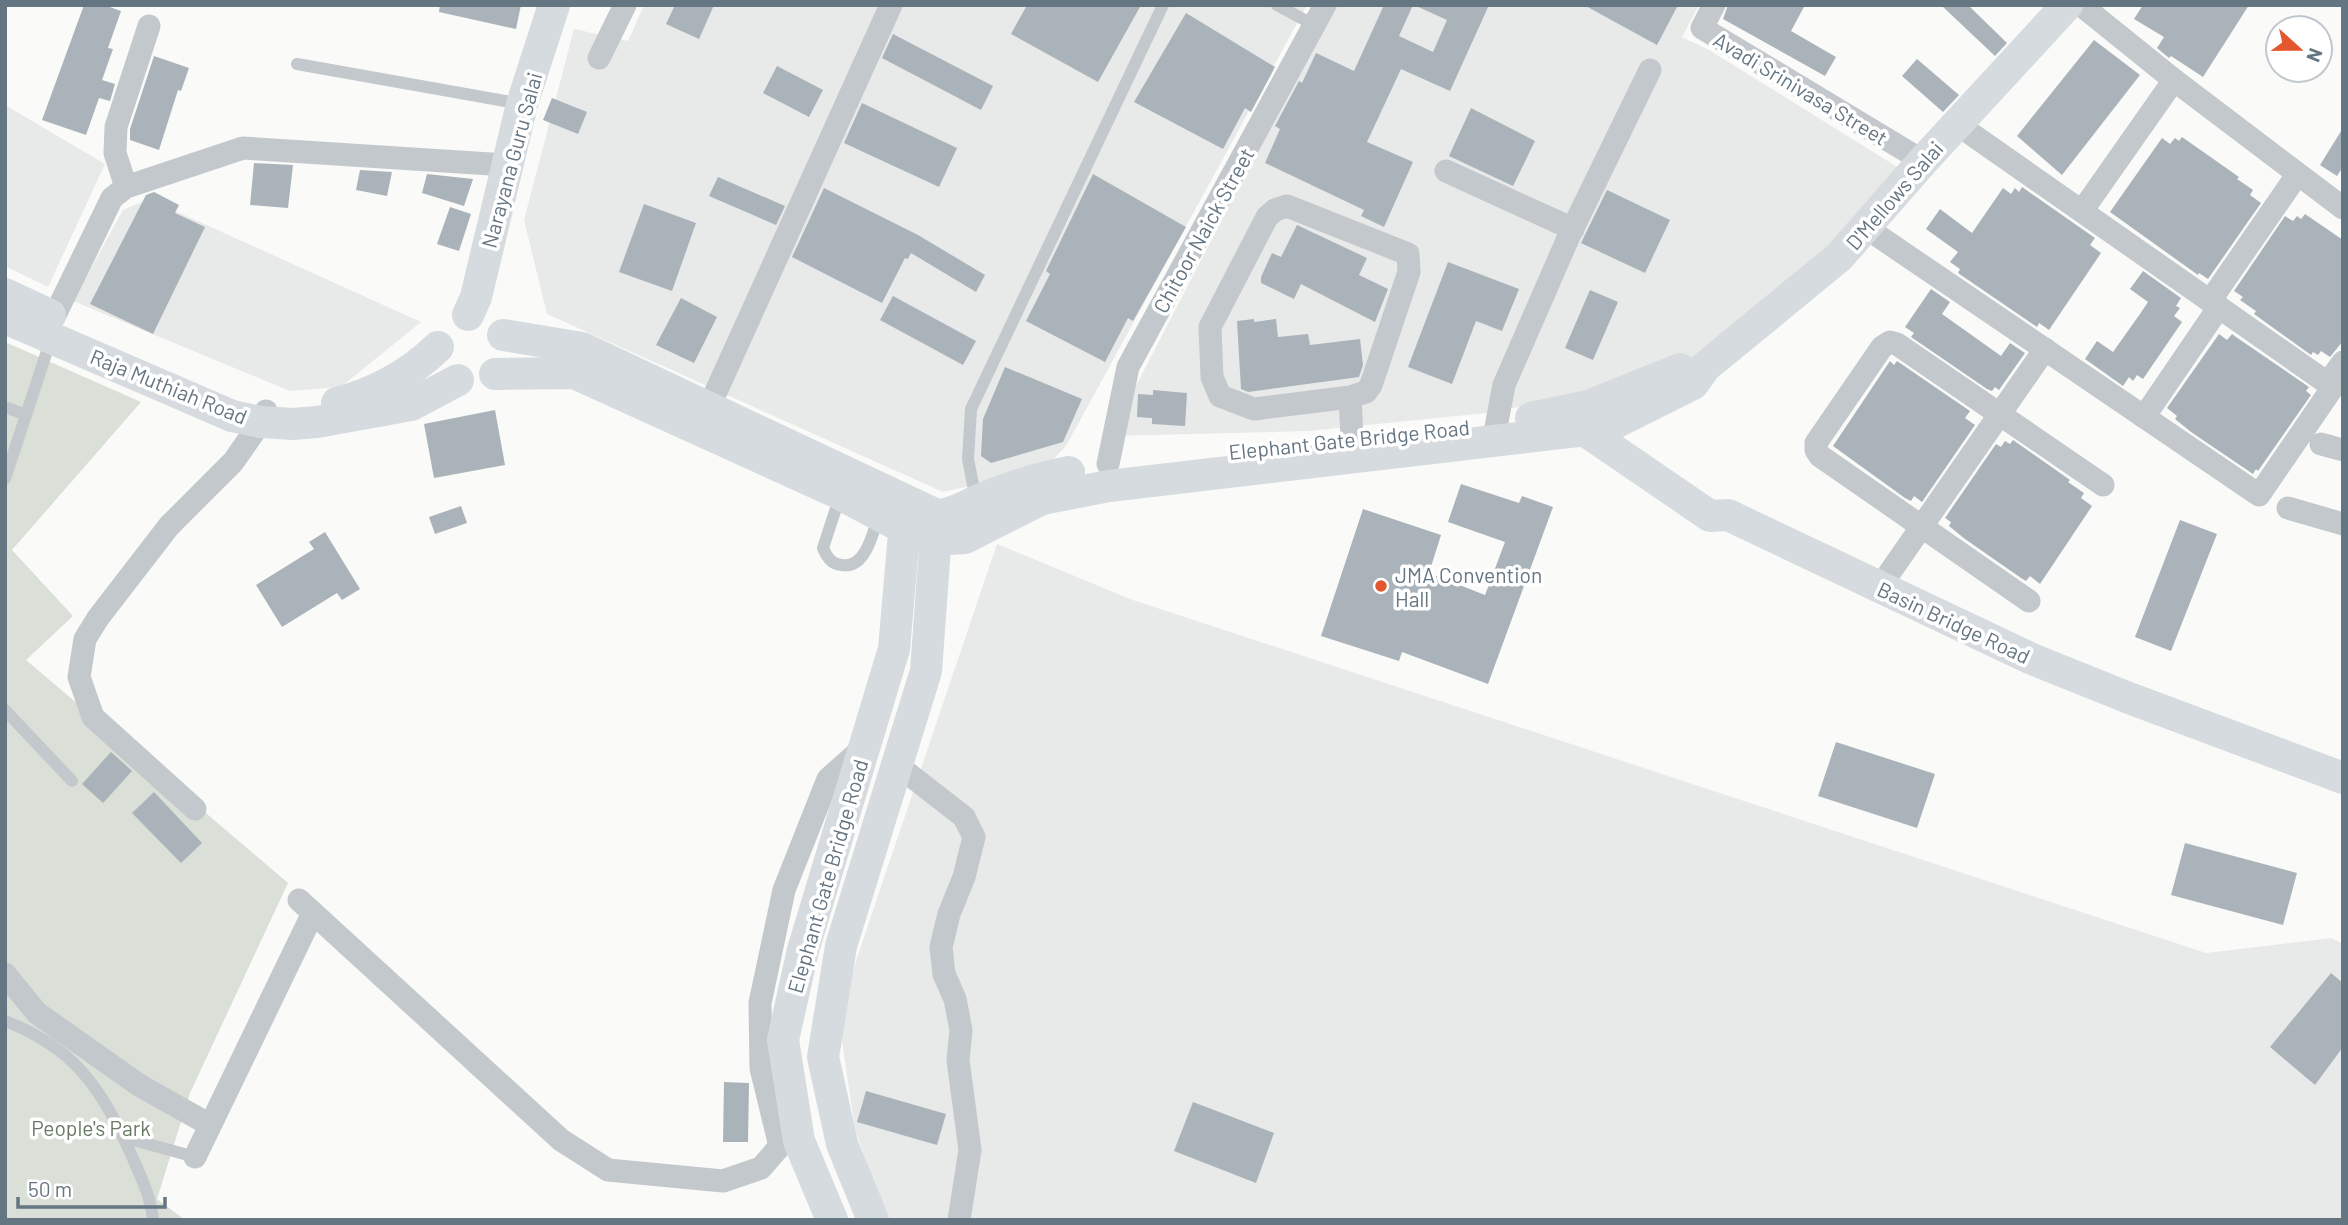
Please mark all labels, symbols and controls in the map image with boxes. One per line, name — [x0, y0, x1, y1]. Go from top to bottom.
north arrow — [2264, 14, 2334, 84]
street label: Avadi Srinivasa Street — [1710, 26, 1892, 150]
text: N — [2302, 45, 2328, 65]
street label: Narayana Guru Salai — [476, 70, 546, 250]
street label: D'Mellows Salai — [1840, 136, 1948, 254]
street label: Chitoor Naick Street — [1147, 143, 1259, 317]
street label: Raja Muthiah Road — [87, 343, 251, 429]
street label: Elephant Gate Bridge Road — [1227, 414, 1471, 464]
place label: JMA Convention Hall — [1395, 562, 1542, 611]
street label: Basin Bridge Road — [1874, 576, 2034, 668]
marker: JMA Convention Hall — [1373, 578, 1389, 594]
street label: Elephant Gate Bridge Road — [782, 756, 872, 996]
park label: People's Park — [31, 1115, 151, 1140]
scale bar — [18, 1166, 164, 1210]
text: 50 m — [28, 1176, 72, 1201]

